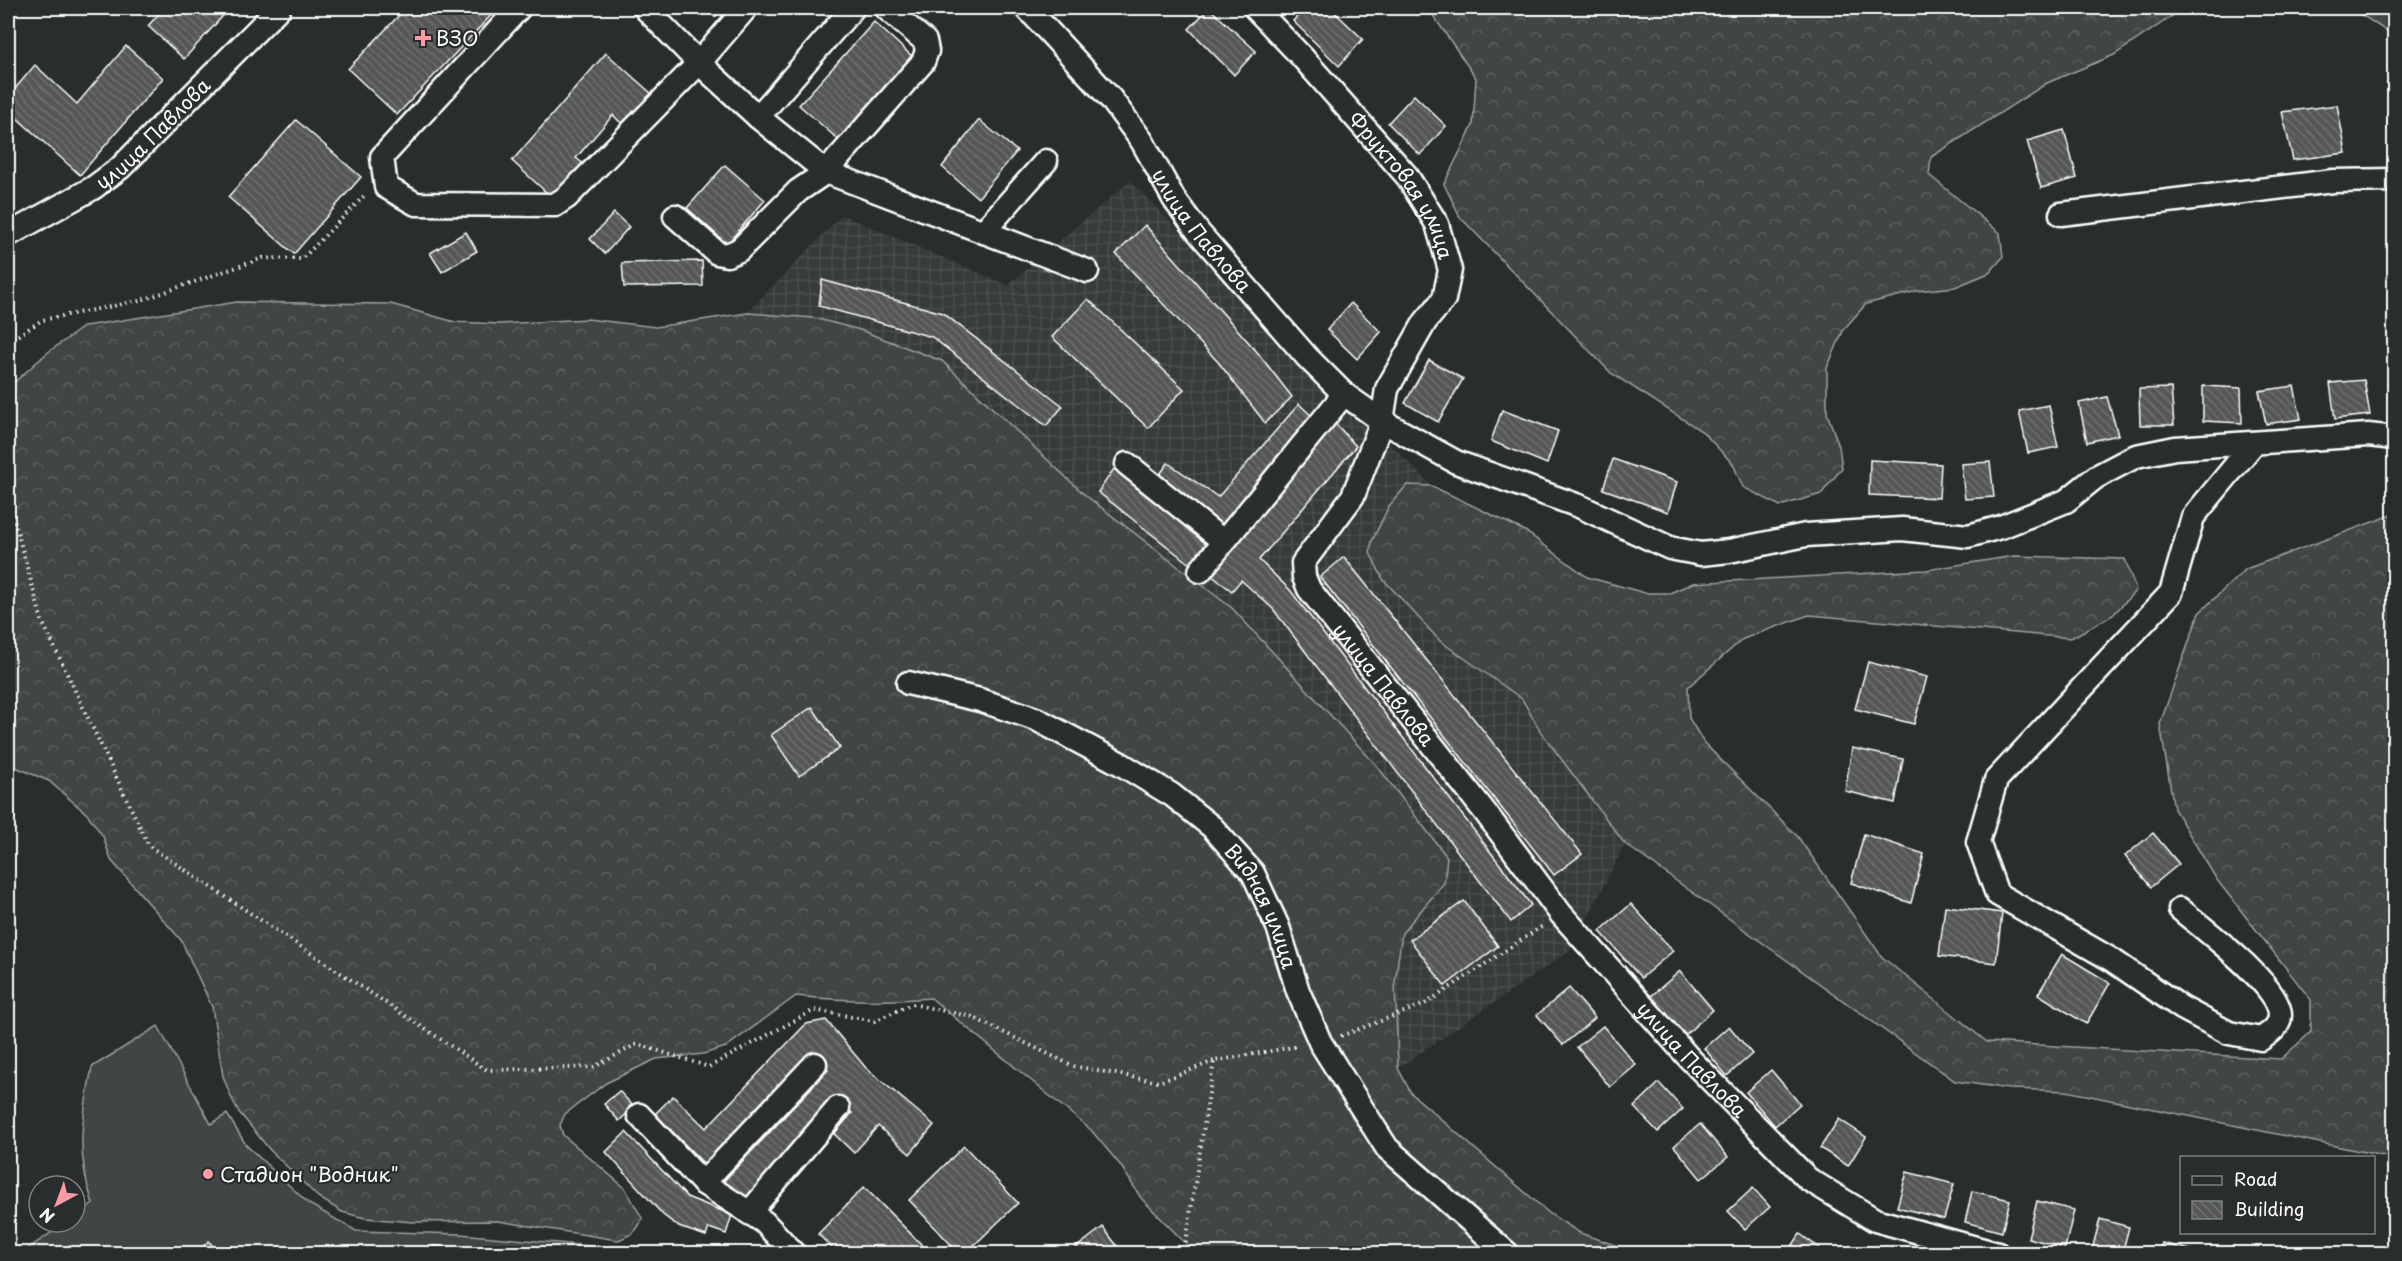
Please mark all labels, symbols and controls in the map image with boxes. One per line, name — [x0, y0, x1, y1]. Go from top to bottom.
place label: ВЗО — [436, 23, 478, 53]
marker: ВЗО — [414, 29, 432, 47]
street label: улица Павлова — [89, 70, 217, 196]
street label: Фруктовая улица — [1342, 105, 1461, 263]
street label: улица Павлова — [1145, 163, 1260, 299]
street label: улица Павлова — [1326, 616, 1443, 753]
street label: Видная улица — [1218, 836, 1305, 973]
street label: улица Павлова — [1630, 994, 1755, 1125]
legend — [2180, 1156, 2375, 1234]
place label: Стадион "Водник" — [220, 1159, 399, 1189]
text: Road — [2234, 1165, 2278, 1192]
marker: Стадион "Водник" — [201, 1167, 215, 1181]
north arrow — [27, 1174, 87, 1234]
text: Building — [2234, 1195, 2304, 1222]
text: N — [34, 1203, 59, 1229]

